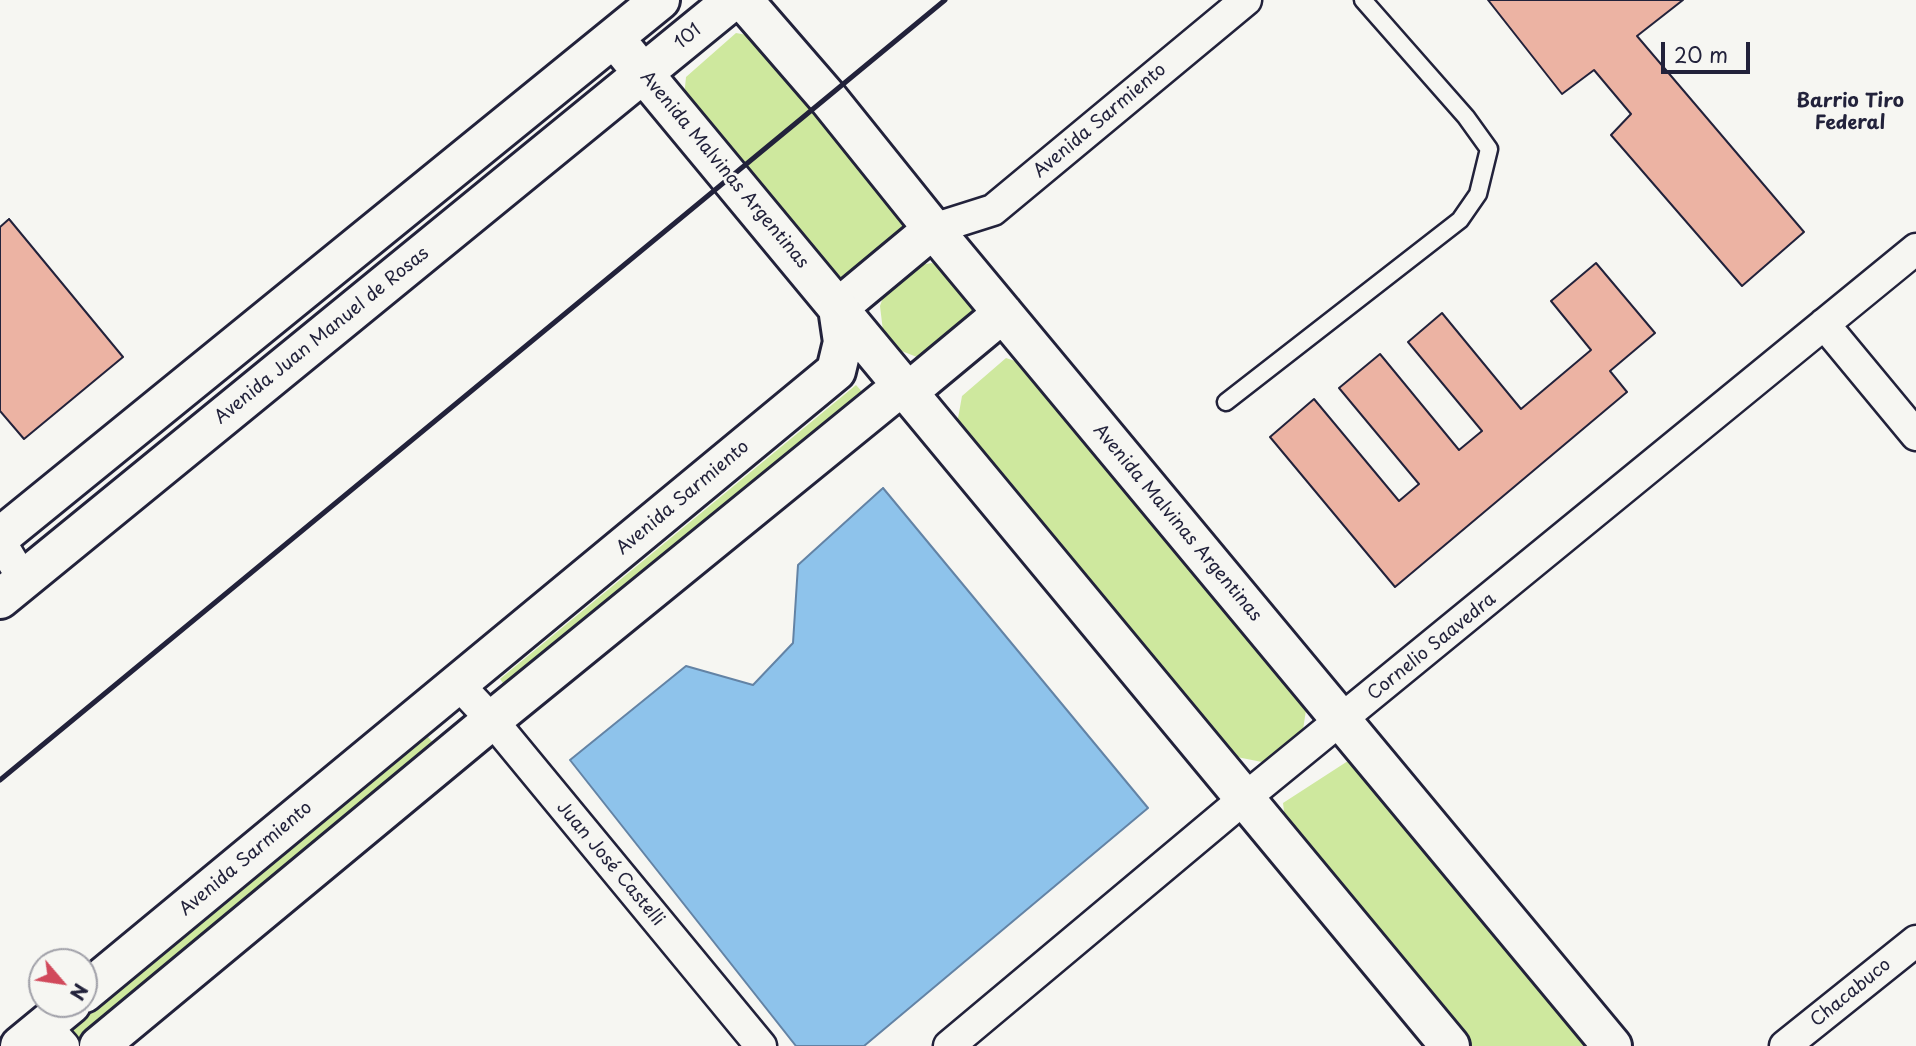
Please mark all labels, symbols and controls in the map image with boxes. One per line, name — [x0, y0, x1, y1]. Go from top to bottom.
street label: 101 — [670, 20, 706, 54]
scale bar — [1664, 28, 1753, 72]
text: 20 m — [1674, 38, 1728, 70]
street label: Avenida Sarmiento — [1029, 59, 1171, 183]
street label: Avenida Malvinas Argentinas — [635, 67, 813, 273]
district label: Barrio Tiro Federal — [1796, 91, 1904, 135]
street label: Avenida Juan Manuel de Rosas — [211, 243, 433, 429]
street label: Avenida Malvinas Argentinas — [1088, 420, 1266, 626]
street label: Avenida Sarmiento — [612, 436, 754, 560]
street label: Cornelio Saavedra — [1364, 589, 1500, 705]
street label: Avenida Sarmiento — [175, 797, 317, 921]
street label: Juan José Castelli — [552, 797, 668, 931]
north arrow — [28, 948, 98, 1018]
street label: Chacabuco — [1807, 954, 1895, 1032]
text: N — [64, 979, 96, 1006]

